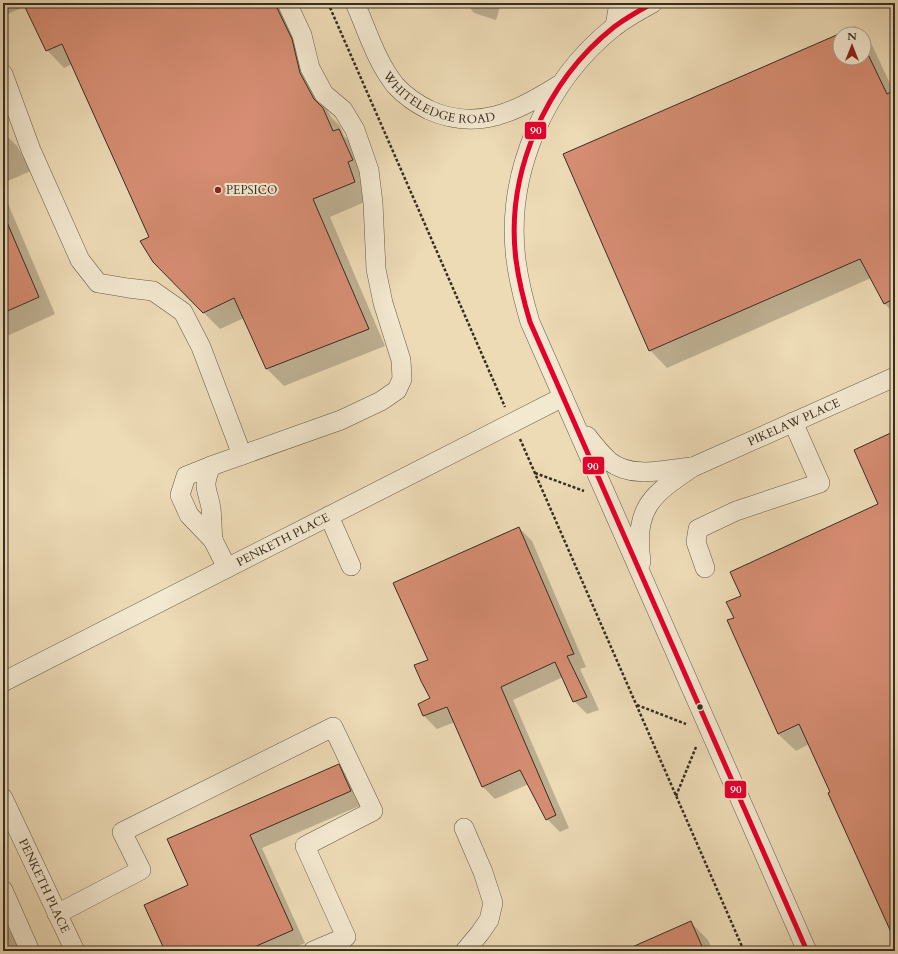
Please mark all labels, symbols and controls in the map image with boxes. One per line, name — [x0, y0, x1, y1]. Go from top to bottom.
north arrow — [832, 26, 872, 66]
text: N — [847, 29, 857, 44]
street label: WHITELEDGE ROAD — [379, 67, 497, 127]
line badge: 90 — [524, 121, 547, 140]
text: 90 — [530, 123, 542, 138]
place label: PEPSICO — [226, 182, 277, 198]
marker: PEPSICO — [213, 185, 223, 195]
street label: PIKELAW PLACE — [745, 395, 843, 450]
line badge: 90 — [582, 456, 605, 475]
text: 90 — [587, 459, 599, 474]
street label: PENKETH PLACE — [233, 509, 332, 570]
unlabelled marker — [695, 702, 705, 712]
line badge: 90 — [724, 780, 747, 799]
text: 90 — [730, 782, 742, 797]
street label: PENKETH PLACE — [15, 836, 73, 936]

